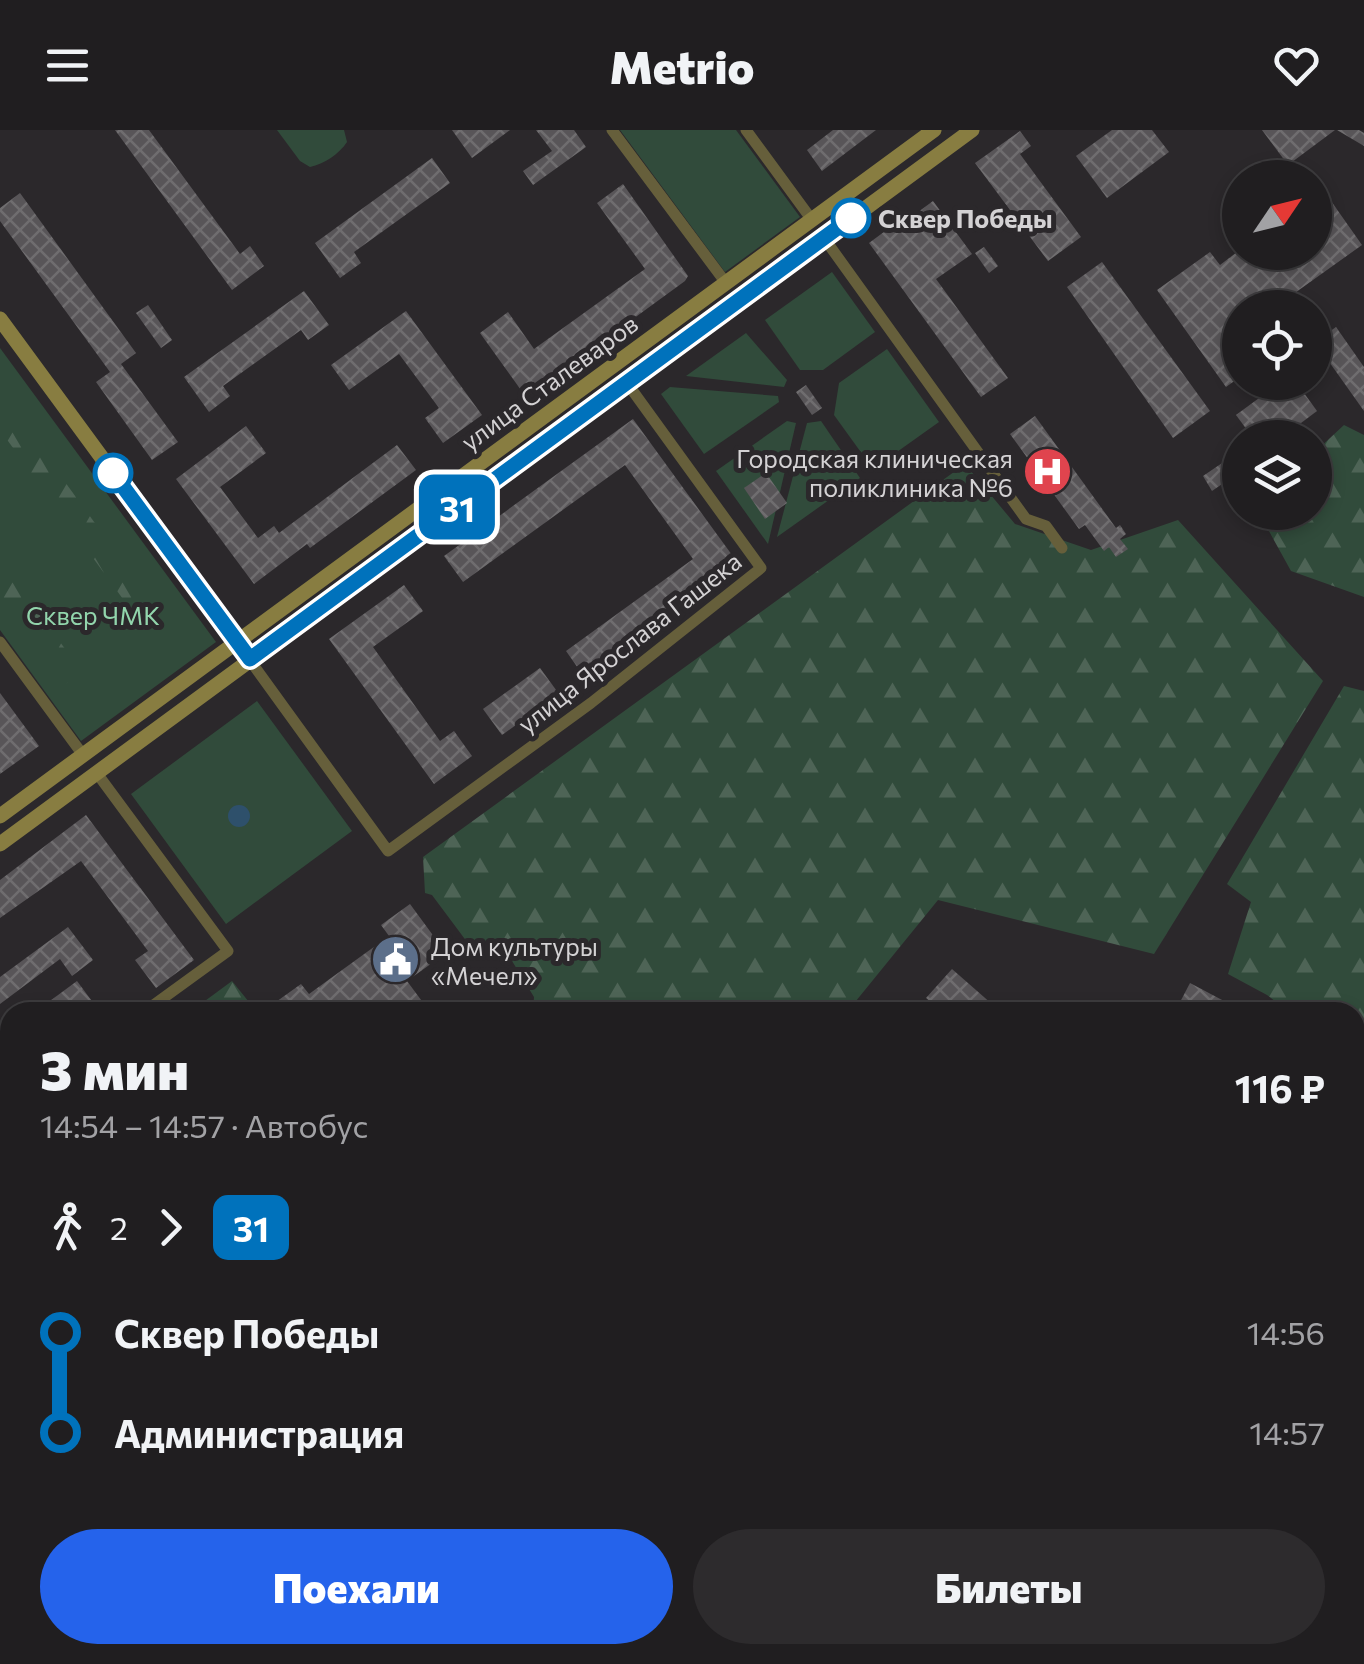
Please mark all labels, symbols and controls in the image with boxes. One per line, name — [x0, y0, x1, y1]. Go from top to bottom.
icon: menu — [40, 38, 95, 93]
text: Metrio — [610, 38, 754, 93]
icon: heart — [1269, 38, 1324, 93]
north arrow — [1222, 160, 1332, 270]
map controls — [1222, 160, 1332, 530]
marker: Сквер Победы — [832, 199, 870, 237]
place label: Сквер Победы — [878, 203, 1052, 233]
button: locate — [1222, 290, 1332, 400]
street label: улица Сталеваров — [455, 308, 643, 456]
button: layers — [1222, 420, 1332, 530]
place label: Городская клиническая поликлиника №6 — [736, 443, 1013, 502]
hospital icon: Городская клиническая поликлиника №6 — [1022, 446, 1074, 498]
unlabelled marker — [94, 454, 132, 492]
line badge: 31 — [412, 474, 502, 540]
text: 31 — [439, 486, 475, 529]
street label: улица Ярослава Гашека — [511, 545, 747, 739]
park label: Сквер ЧМК — [26, 600, 160, 630]
place label: Дом культуры «Мечел» — [431, 931, 598, 990]
public building icon: Дом культуры «Мечел» — [370, 934, 422, 986]
text: 3 мин — [40, 1034, 189, 1101]
text: 116 ₽ — [1235, 1064, 1325, 1111]
text: 14:54 – 14:57 · Автобус — [40, 1105, 368, 1145]
icon: walk — [40, 1200, 95, 1255]
icon: forward — [143, 1200, 198, 1255]
text: 31 — [233, 1206, 269, 1249]
text: 2 — [110, 1207, 128, 1247]
text: Сквер Победы — [114, 1309, 379, 1356]
text: 14:56 — [1247, 1312, 1325, 1352]
text: Администрация — [114, 1409, 404, 1456]
text: 14:57 — [1249, 1412, 1325, 1452]
button: Поехали — [40, 1529, 673, 1644]
button: Билеты — [693, 1529, 1325, 1644]

